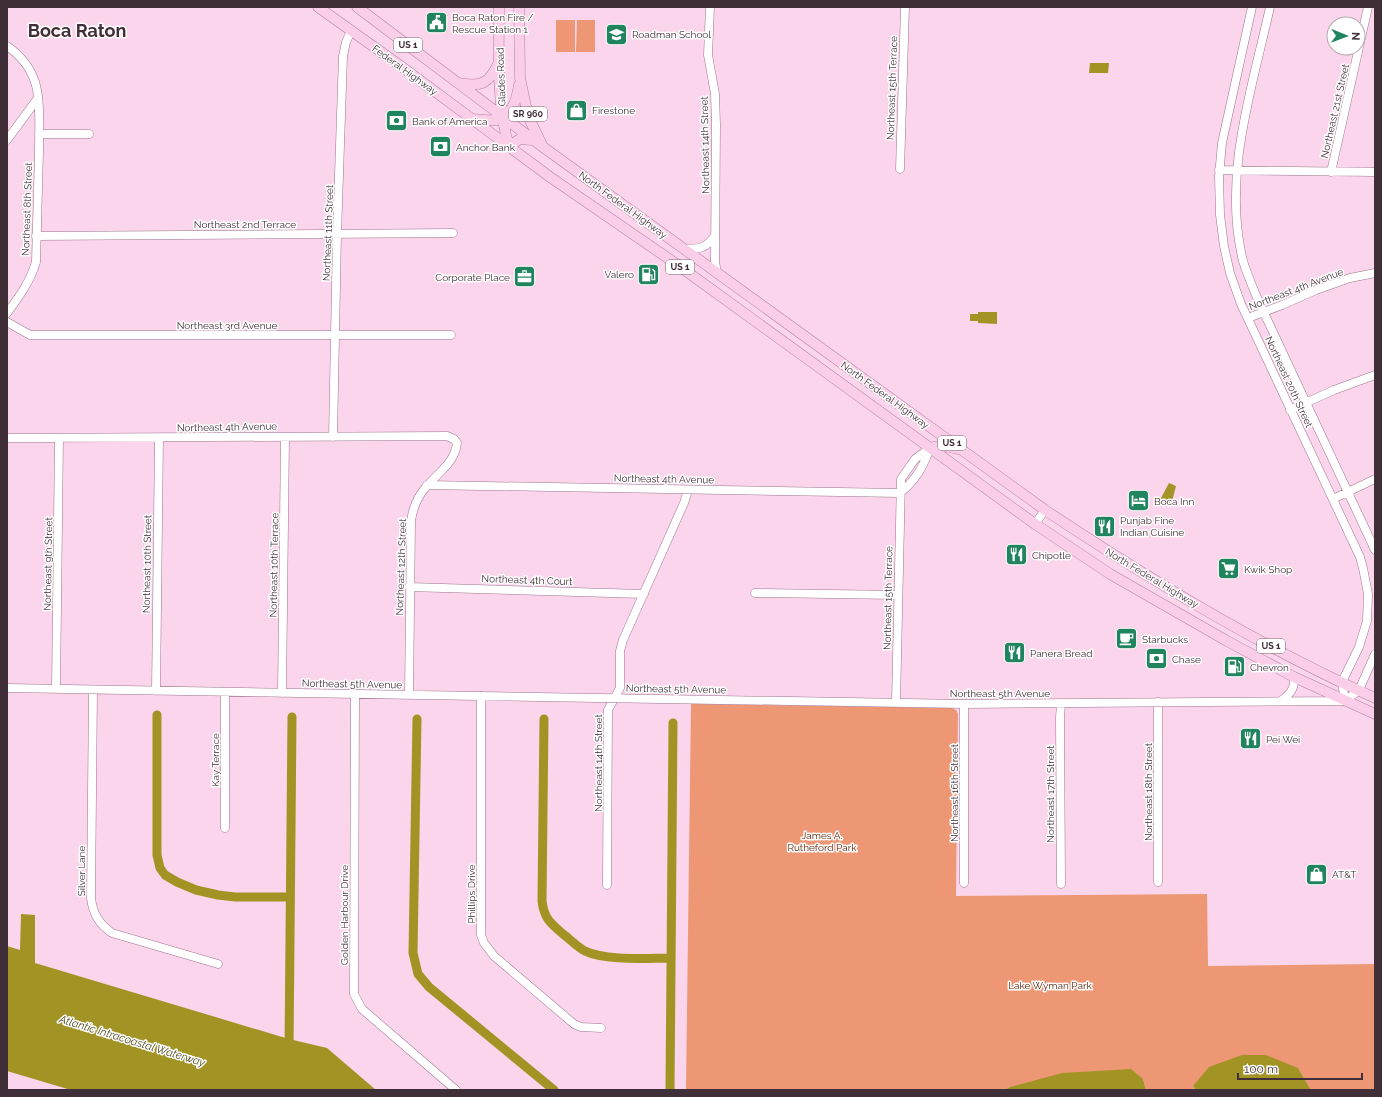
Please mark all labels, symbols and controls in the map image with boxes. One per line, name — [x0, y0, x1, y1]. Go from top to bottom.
public building icon: Boca Raton Fire / Rescue Station 1 — [423, 10, 449, 36]
place label: Boca Raton Fire / Rescue Station 1 — [452, 12, 533, 35]
north arrow — [1326, 16, 1366, 56]
district label: Boca Raton — [28, 20, 126, 41]
school or university icon: Roadman School — [604, 21, 630, 47]
place label: Roadman School — [632, 29, 711, 40]
text: N — [1349, 32, 1362, 40]
street label: Northeast 15th Terrace — [885, 36, 899, 140]
road number: US 1 — [394, 38, 422, 52]
street label: Federal Highway — [370, 43, 440, 98]
street label: Glades Road — [494, 47, 508, 107]
street label: Northeast 21st Street — [1319, 62, 1351, 159]
street label: Northeast 14th Street — [699, 96, 711, 194]
shop icon: Firestone — [563, 97, 589, 123]
place label: Firestone — [592, 105, 635, 116]
road number: SR 960 — [509, 107, 547, 121]
bank icon: Bank of America — [384, 108, 410, 134]
place label: Bank of America — [412, 116, 487, 127]
bank icon: Anchor Bank — [427, 134, 453, 160]
place label: Anchor Bank — [456, 142, 516, 153]
street label: Northeast 8th Street — [20, 161, 34, 256]
street label: North Federal Highway — [577, 169, 670, 241]
street label: Northeast 11th Street — [321, 184, 335, 281]
street label: Northeast 2nd Terrace — [194, 219, 296, 230]
road number: US 1 — [666, 260, 694, 274]
fuel station icon: Valero — [636, 261, 662, 287]
office icon: Corporate Place — [512, 264, 538, 290]
street label: Northeast 4th Avenue — [1247, 266, 1345, 312]
place label: Valero — [604, 269, 634, 280]
place label: Corporate Place — [435, 272, 510, 283]
street label: Northeast 3rd Avenue — [177, 320, 277, 331]
street label: Northeast 20th Street — [1263, 335, 1315, 430]
street label: North Federal Highway — [839, 359, 932, 431]
street label: Northeast 4th Avenue — [177, 421, 277, 433]
road number: US 1 — [938, 436, 966, 450]
street label: Northeast 4th Avenue — [614, 473, 714, 485]
hotel icon: Boca Inn — [1126, 488, 1152, 514]
place label: Boca Inn — [1154, 496, 1194, 507]
street label: Northeast 10th Terrace — [268, 512, 280, 617]
restaurant icon: Punjab Fine Indian Cuisine — [1092, 513, 1118, 539]
street label: Northeast 10th Street — [141, 514, 153, 613]
place label: Punjab Fine Indian Cuisine — [1120, 515, 1184, 538]
street label: Northeast 9th Street — [42, 516, 54, 611]
street label: Northeast 12th Street — [394, 518, 408, 616]
restaurant icon: Chipotle — [1003, 542, 1029, 568]
street label: Northeast 15th Terrace — [882, 546, 894, 650]
street label: North Federal Highway — [1104, 546, 1201, 610]
place label: Chipotle — [1032, 550, 1071, 561]
supermarket icon: Kwik Shop — [1215, 556, 1241, 582]
place label: Kwik Shop — [1244, 564, 1292, 575]
street label: Northeast 4th Court — [481, 573, 573, 587]
cafe icon: Starbucks — [1113, 626, 1139, 652]
place label: Starbucks — [1142, 634, 1188, 645]
road number: US 1 — [1257, 639, 1285, 653]
restaurant icon: Panera Bread — [1001, 640, 1027, 666]
bank icon: Chase — [1144, 646, 1170, 672]
place label: Panera Bread — [1030, 648, 1092, 659]
place label: Chase — [1172, 654, 1201, 665]
fuel station icon: Chevron — [1221, 654, 1247, 680]
place label: Chevron — [1250, 662, 1289, 673]
street label: Northeast 5th Avenue — [302, 678, 402, 690]
street label: Northeast 5th Avenue — [626, 683, 726, 695]
street label: Northeast 5th Avenue — [950, 688, 1050, 699]
street label: Northeast 14th Street — [593, 714, 604, 812]
restaurant icon: Pei Wei — [1238, 726, 1264, 752]
street label: Kay Terrace — [210, 733, 221, 787]
place label: Pei Wei — [1266, 734, 1300, 745]
street label: Northeast 18th Street — [1143, 742, 1154, 841]
street label: Northeast 16th Street — [949, 743, 960, 842]
street label: Northeast 17th Street — [1045, 745, 1056, 843]
park label: James A. Rutheford Park — [787, 830, 857, 853]
street label: Silver Lane — [76, 846, 87, 896]
shop icon: AT&T — [1303, 861, 1329, 887]
street label: Phillips Drive — [466, 864, 477, 924]
street label: Golden Harbour Drive — [339, 865, 350, 965]
place label: AT&T — [1332, 869, 1356, 880]
park label: Lake Wyman Park — [1008, 980, 1092, 991]
water label: Atlantic Intracoastal Waterway — [57, 1012, 207, 1070]
scale bar — [1238, 1055, 1362, 1081]
text: 100 m — [1244, 1062, 1278, 1076]

